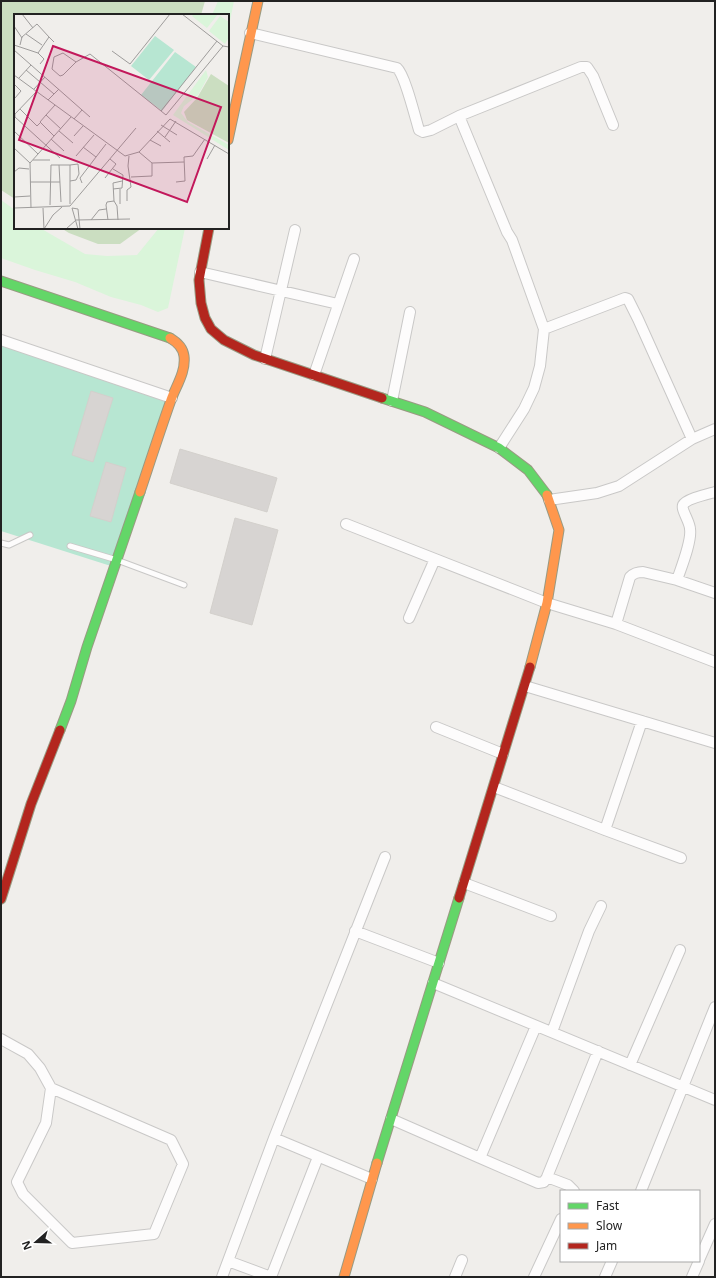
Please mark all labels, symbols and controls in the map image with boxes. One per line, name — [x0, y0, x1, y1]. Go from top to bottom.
inset map — [14, 14, 229, 229]
legend — [560, 1190, 700, 1262]
text: Fast — [596, 1197, 620, 1214]
text: Slow — [596, 1217, 623, 1234]
north arrow — [16, 1222, 56, 1262]
text: Jam — [595, 1237, 617, 1254]
text: N — [18, 1239, 35, 1252]

